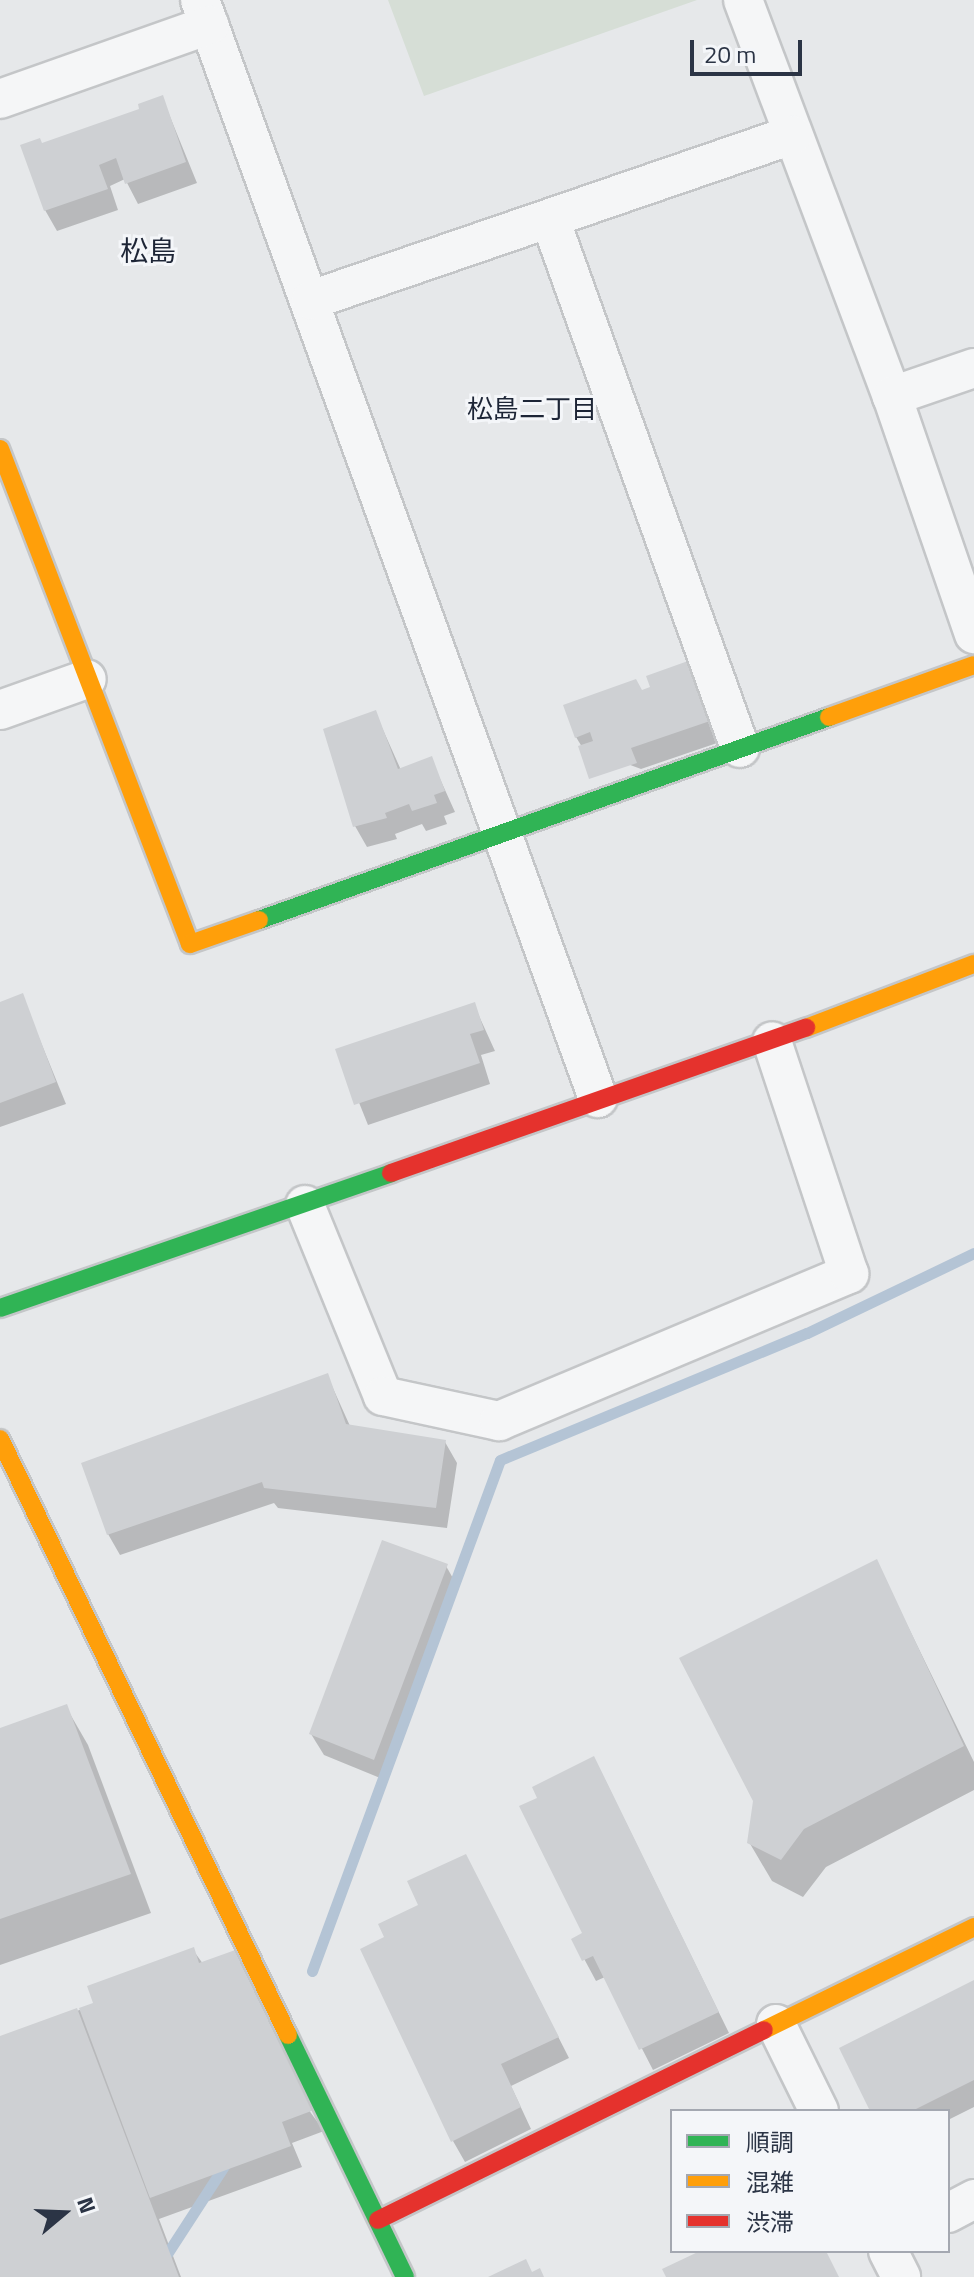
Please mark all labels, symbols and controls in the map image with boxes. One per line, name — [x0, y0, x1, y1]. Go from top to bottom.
scale bar — [694, 24, 806, 74]
text: 20 m — [704, 36, 756, 72]
district label: 松島 — [120, 234, 176, 268]
district label: 松島二丁目 — [467, 393, 597, 425]
legend — [670, 2109, 950, 2253]
text: 順調 — [746, 2124, 794, 2160]
text: 混雑 — [746, 2164, 794, 2200]
north arrow — [24, 2173, 104, 2253]
text: N — [68, 2192, 105, 2218]
text: 渋滞 — [746, 2204, 794, 2240]

